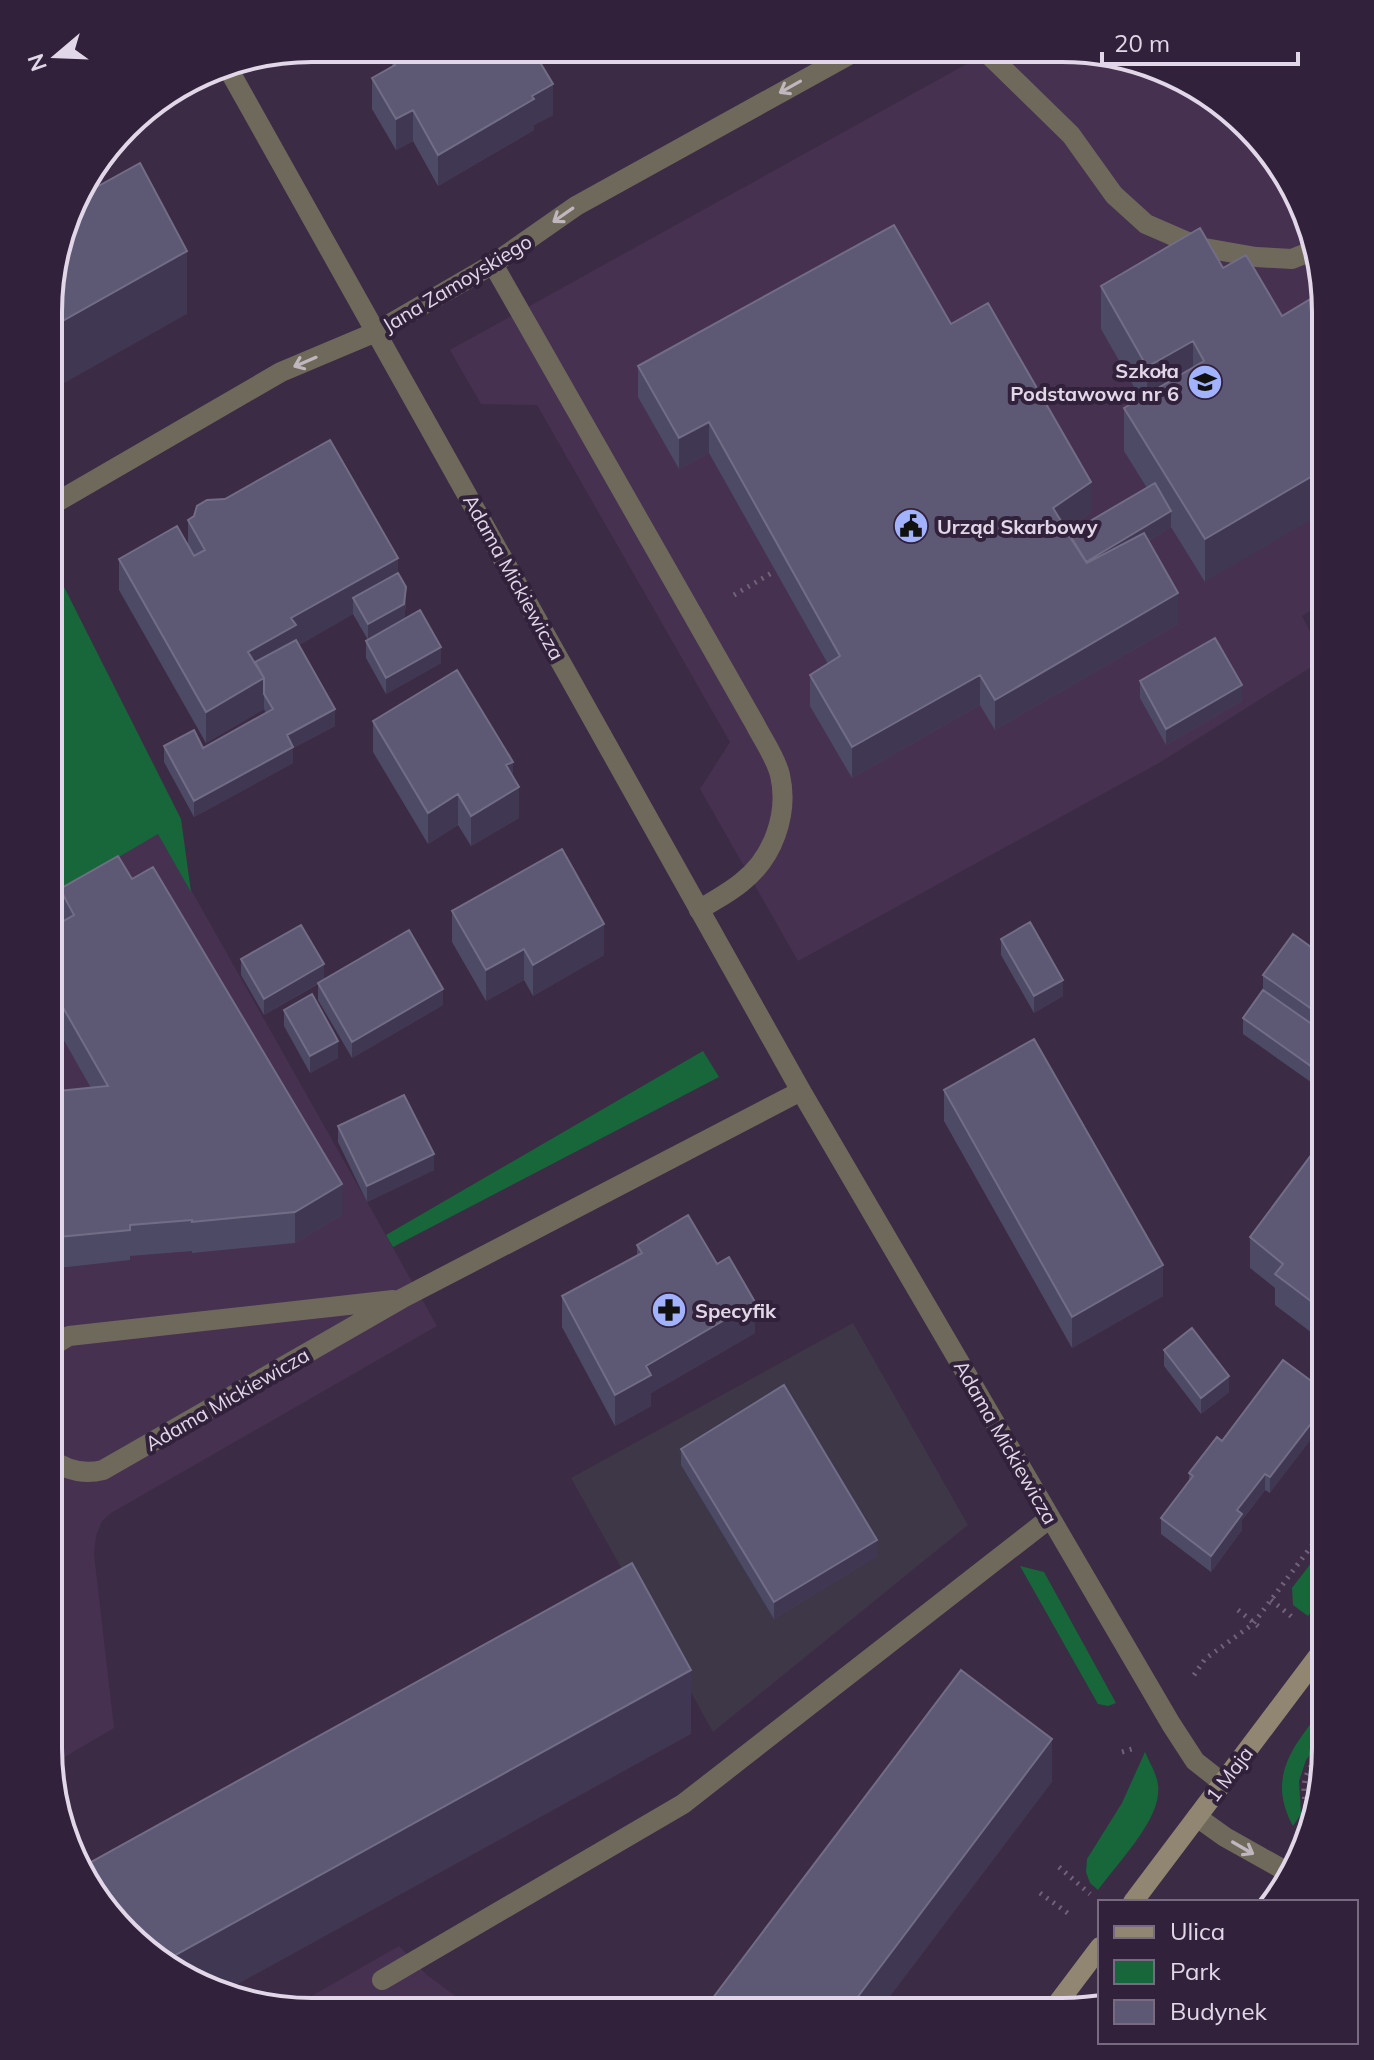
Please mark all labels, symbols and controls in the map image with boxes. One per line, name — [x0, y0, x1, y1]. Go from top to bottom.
north arrow — [16, 16, 96, 96]
scale bar — [1102, 16, 1298, 66]
text: 20 m — [1114, 28, 1170, 58]
text: N — [21, 50, 53, 75]
one-way arrow — [779, 80, 802, 96]
one-way arrow — [553, 207, 575, 223]
street label: Jana Zamoyskiego — [378, 229, 536, 337]
one-way arrow — [293, 356, 317, 371]
place label: Szkoła Podstawowa nr 6 — [1010, 358, 1179, 406]
school or university icon: Szkoła Podstawowa nr 6 — [1186, 363, 1224, 401]
street label: Adama Mickiewicza — [458, 490, 570, 664]
public building icon: Urząd Skarbowy — [892, 507, 930, 545]
place label: Urząd Skarbowy — [937, 514, 1098, 539]
pharmacy icon: Specyfik — [650, 1291, 688, 1329]
place label: Specyfik — [695, 1298, 777, 1323]
street label: Adama Mickiewicza — [140, 1342, 314, 1456]
street label: Adama Mickiewicza — [949, 1355, 1063, 1529]
street label: 1 Maja — [1200, 1741, 1258, 1807]
one-way arrow — [1231, 1840, 1254, 1856]
legend — [1098, 1900, 1358, 2044]
text: Ulica — [1170, 1916, 1225, 1946]
text: Park — [1170, 1956, 1221, 1986]
text: Budynek — [1170, 1996, 1267, 2026]

